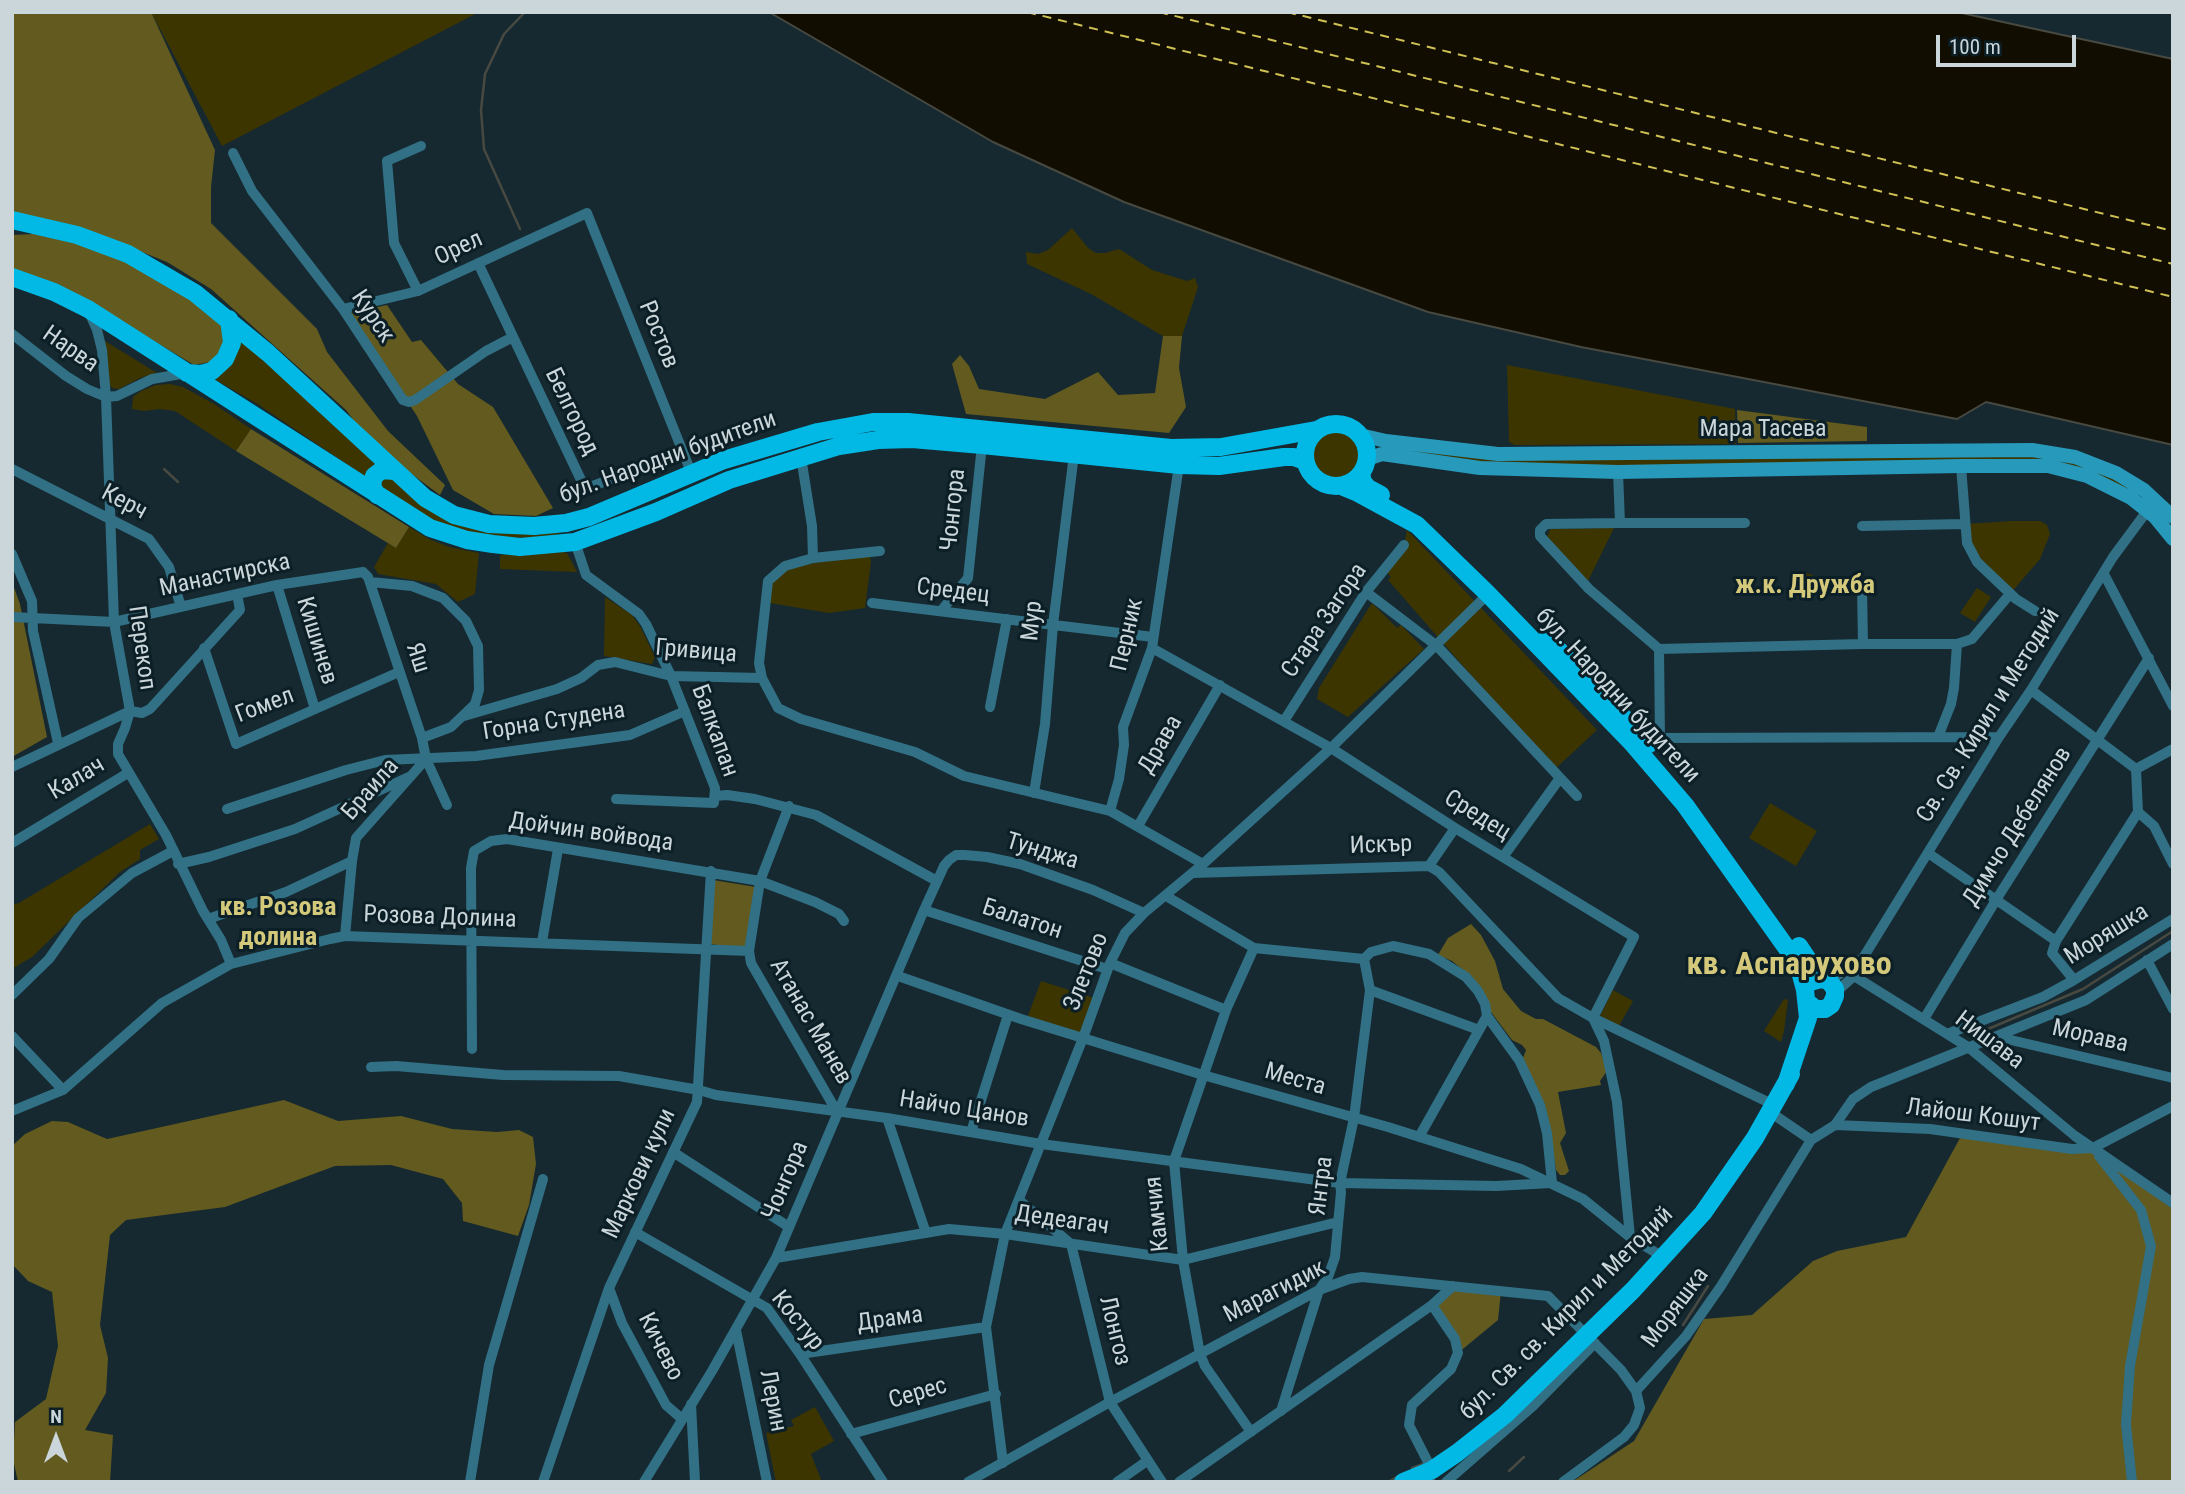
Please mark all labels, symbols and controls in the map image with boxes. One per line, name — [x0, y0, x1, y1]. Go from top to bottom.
scale bar — [1940, 21, 2080, 65]
text: 100 m — [1949, 35, 2001, 59]
street label: Орел — [430, 225, 488, 273]
street label: Курск — [344, 285, 400, 349]
street label: Ростов — [632, 297, 684, 373]
street label: Нарва — [36, 320, 104, 380]
street label: Белгород — [538, 364, 604, 460]
street label: бул. Народни будители — [556, 405, 780, 511]
street label: Мара Тасева — [1699, 416, 1827, 444]
street label: Чонгора — [935, 467, 973, 553]
street label: Керч — [96, 479, 152, 527]
street label: Манастирска — [157, 548, 293, 604]
street label: Стара Загора — [1276, 558, 1374, 684]
district label: ж.к. Дружба — [1735, 570, 1875, 602]
street label: Средец — [915, 573, 991, 611]
street label: Кишинев — [289, 594, 343, 688]
street label: Перник — [1106, 596, 1150, 674]
street label: Мур — [1017, 600, 1049, 642]
street label: бул. Народни будители — [1529, 603, 1705, 789]
street label: Св. Св. Кирил и Методий — [1911, 603, 2067, 829]
street label: Перекоп — [121, 604, 161, 692]
street label: Гривица — [654, 634, 738, 670]
street label: Яш — [399, 639, 435, 677]
street label: Балкапан — [684, 681, 744, 781]
street label: Гомел — [232, 682, 298, 730]
street label: Горна Студена — [481, 697, 627, 747]
street label: Драва — [1133, 711, 1189, 779]
street label: Димчо Дебелянов — [1957, 742, 2079, 912]
street label: Калач — [44, 751, 110, 807]
street label: Браила — [336, 753, 406, 827]
street label: Средец — [1438, 784, 1516, 848]
street label: Дойчин войвода — [507, 807, 675, 859]
street label: Тунджа — [1002, 827, 1082, 877]
street label: Искър — [1349, 831, 1413, 861]
district label: кв. Розова долина — [219, 892, 337, 954]
street label: Балатон — [978, 894, 1066, 946]
street label: Моряшка — [2060, 898, 2154, 972]
street label: Розова Долина — [363, 901, 517, 935]
street label: Злетово — [1058, 929, 1116, 1015]
district label: кв. Аспарухово — [1686, 947, 1892, 985]
street label: Атанас Манев — [762, 954, 858, 1090]
street label: Нишава — [1949, 1006, 2029, 1076]
street label: Морава — [2049, 1014, 2131, 1060]
street label: Места — [1261, 1058, 1329, 1102]
street label: Найчо Цанов — [897, 1086, 1031, 1134]
street label: Лайош Кошут — [1904, 1093, 2042, 1139]
street label: Маркови кули — [597, 1104, 683, 1244]
street label: Чонгора — [757, 1137, 815, 1225]
street label: Янтра — [1304, 1155, 1340, 1217]
street label: Камчия — [1140, 1175, 1176, 1253]
street label: Дедеагач — [1013, 1200, 1111, 1242]
street label: бул. Св. св. Кирил и Методий — [1454, 1201, 1680, 1427]
street label: Марагидик — [1219, 1254, 1331, 1330]
street label: Моряшка — [1636, 1262, 1716, 1354]
street label: Костур — [764, 1285, 830, 1357]
street label: Лонгоз — [1092, 1293, 1136, 1369]
street label: Драма — [855, 1301, 925, 1339]
street label: Кичево — [631, 1308, 689, 1386]
street label: Лерин — [752, 1368, 792, 1434]
street label: Серес — [886, 1372, 950, 1416]
north arrow — [21, 1403, 91, 1473]
text: N — [50, 1405, 62, 1428]

